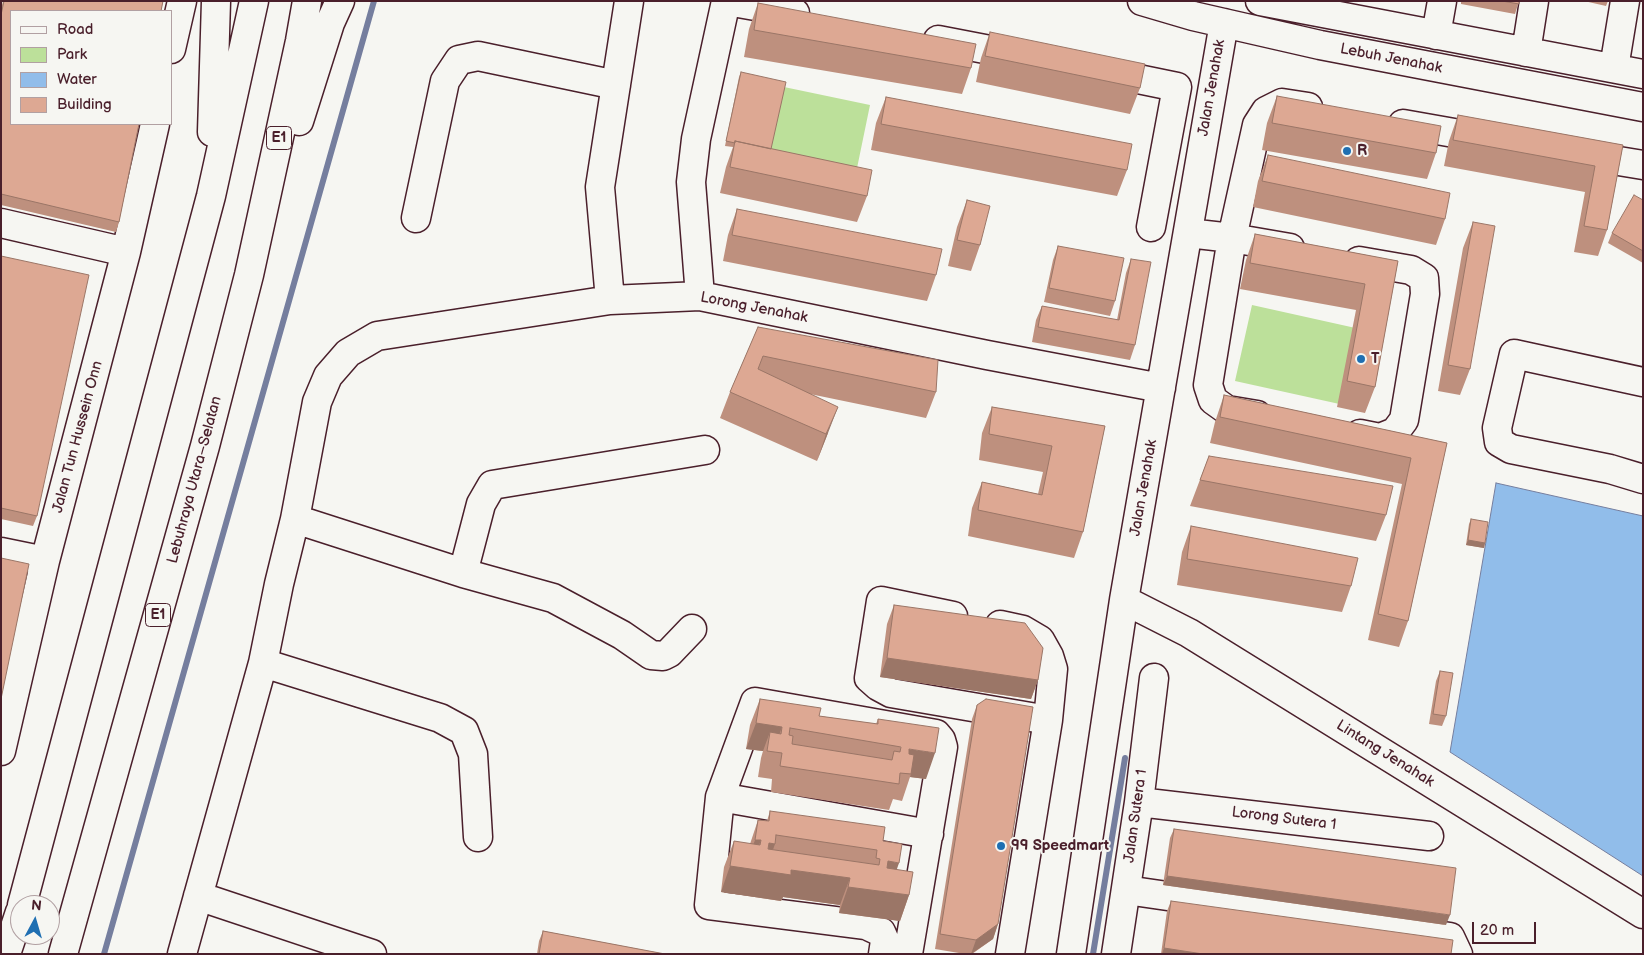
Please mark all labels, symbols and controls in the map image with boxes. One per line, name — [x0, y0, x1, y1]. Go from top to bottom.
legend — [10, 10, 172, 125]
text: Road — [57, 20, 93, 39]
street label: Jalan Jenahak — [1195, 38, 1229, 138]
street label: Lebuh Jenahak — [1338, 40, 1444, 78]
text: Park — [57, 45, 87, 64]
text: Water — [57, 70, 97, 89]
text: Building — [57, 95, 112, 114]
road number: E1 — [266, 126, 292, 150]
place label: R — [1357, 142, 1367, 160]
marker: R — [1341, 145, 1353, 157]
street label: Lorong Jenahak — [699, 289, 809, 327]
place label: T — [1371, 350, 1380, 368]
marker: T — [1355, 353, 1367, 365]
street label: Jalan Tun Hussein Onn — [49, 359, 107, 515]
street label: Lebuhraya Utara–Selatan — [164, 394, 226, 566]
street label: Jalan Jenahak — [1127, 438, 1161, 538]
road number: E1 — [146, 604, 170, 626]
street label: Lintang Jenahak — [1333, 717, 1437, 791]
street label: Jalan Sutera 1 — [1121, 768, 1151, 864]
street label: Lorong Sutera 1 — [1231, 804, 1337, 834]
place label: 99 Speedmart — [1011, 837, 1109, 855]
marker: 99 Speedmart — [995, 840, 1007, 852]
north arrow — [10, 895, 60, 945]
text: N — [30, 897, 43, 915]
scale bar — [1474, 912, 1538, 944]
text: 20 m — [1480, 921, 1514, 940]

